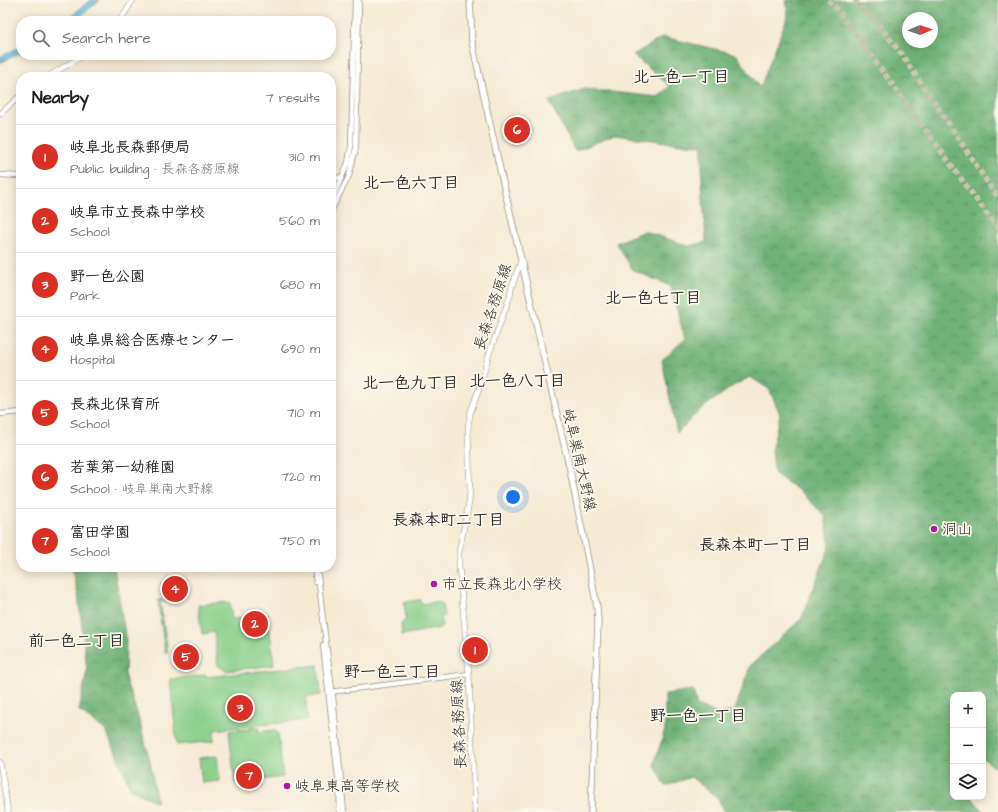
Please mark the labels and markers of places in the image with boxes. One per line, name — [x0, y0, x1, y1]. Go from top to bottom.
pin: 6 — [504, 115, 530, 145]
place label: 洞山 — [942, 519, 972, 540]
marker: 洞山 — [929, 524, 939, 534]
pin: 4 — [162, 574, 188, 604]
place label: 市立長森北小学校 — [442, 574, 562, 595]
marker: 市立長森北小学校 — [429, 579, 439, 589]
pin: 2 — [242, 609, 268, 639]
pin: 1 — [462, 635, 488, 665]
pin: 5 — [173, 642, 199, 672]
pin: 3 — [227, 693, 253, 723]
pin: 7 — [236, 761, 262, 791]
place label: 岐阜東高等学校 — [295, 776, 400, 797]
marker: 岐阜東高等学校 — [282, 781, 292, 791]

